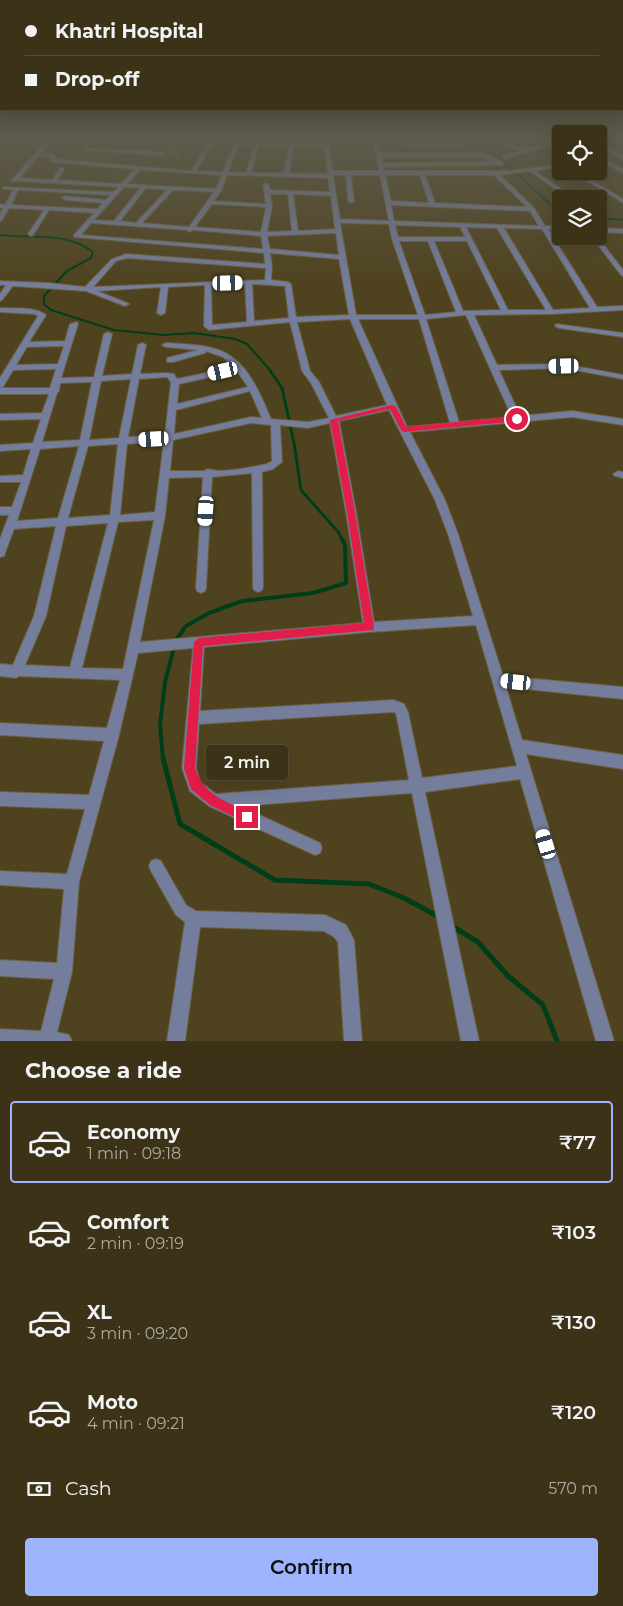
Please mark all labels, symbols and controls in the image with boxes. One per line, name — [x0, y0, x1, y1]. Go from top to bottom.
text: Khatri Hospital — [55, 20, 203, 43]
text: Drop-off — [55, 68, 139, 91]
map controls — [552, 125, 607, 245]
button: locate — [552, 125, 607, 180]
button: layers — [552, 190, 607, 245]
car — [212, 275, 243, 291]
car — [548, 358, 579, 374]
car — [206, 360, 239, 382]
route start — [506, 408, 528, 430]
car — [138, 431, 169, 447]
car — [197, 496, 214, 526]
car — [500, 673, 531, 691]
callout: 2 min — [206, 744, 288, 780]
text: 2 min — [224, 753, 270, 772]
route end — [236, 806, 258, 828]
car — [534, 827, 557, 861]
text: Choose a ride — [25, 1057, 182, 1084]
icon: car — [27, 1120, 72, 1165]
text: Economy — [87, 1121, 180, 1144]
text: ₹77 — [559, 1131, 596, 1154]
text: 1 min · 09:18 — [87, 1144, 181, 1163]
icon: car — [27, 1210, 72, 1255]
text: Comfort — [87, 1211, 169, 1234]
text: ₹103 — [551, 1221, 596, 1244]
text: 2 min · 09:19 — [87, 1234, 184, 1253]
icon: car — [27, 1300, 72, 1345]
text: XL — [87, 1301, 112, 1324]
text: ₹130 — [551, 1311, 596, 1334]
text: 3 min · 09:20 — [87, 1324, 188, 1343]
icon: car — [27, 1390, 72, 1435]
text: Moto — [87, 1391, 138, 1414]
text: ₹120 — [551, 1401, 596, 1424]
text: 4 min · 09:21 — [87, 1414, 185, 1433]
icon: cash — [25, 1475, 53, 1503]
text: Cash — [65, 1477, 112, 1500]
text: 570 m — [548, 1479, 598, 1498]
button: Confirm — [25, 1538, 598, 1596]

